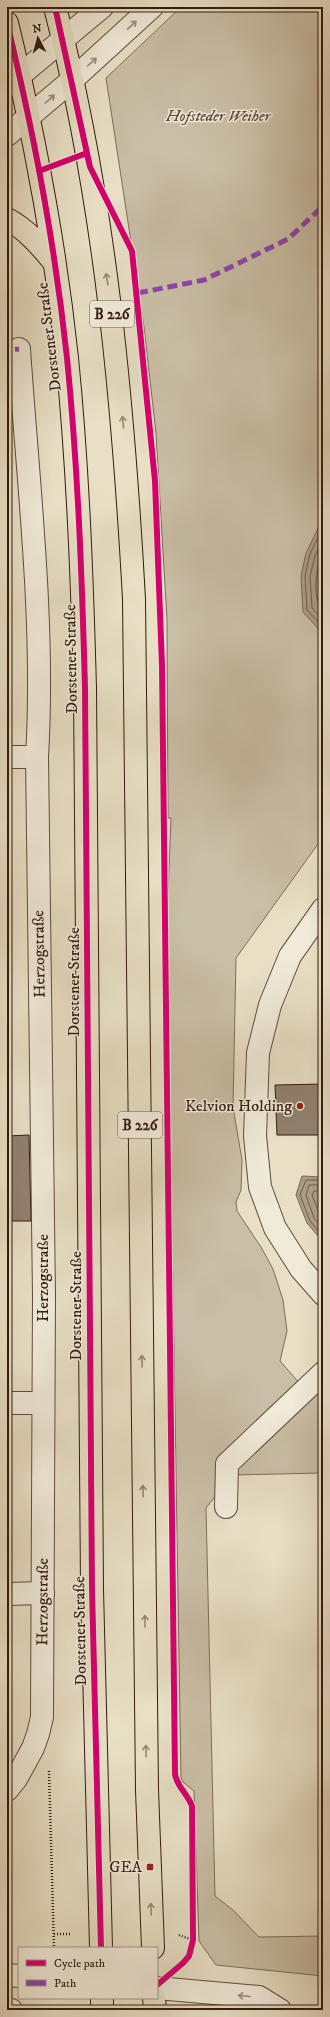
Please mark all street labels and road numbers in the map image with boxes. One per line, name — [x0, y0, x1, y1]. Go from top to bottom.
street label: Dorstener Straße — [32, 281, 66, 393]
road number: B 226 — [90, 301, 134, 327]
street label: Dorstener Straße — [60, 604, 82, 714]
street label: Herzogstraße — [28, 910, 50, 998]
street label: Dorstener Straße — [64, 927, 84, 1037]
road number: B 226 — [118, 1112, 162, 1138]
street label: Herzogstraße — [33, 1234, 53, 1322]
street label: Dorstener Straße — [66, 1251, 86, 1361]
street label: Herzogstraße — [32, 1558, 53, 1646]
street label: Dorstener Straße — [69, 1576, 91, 1686]

